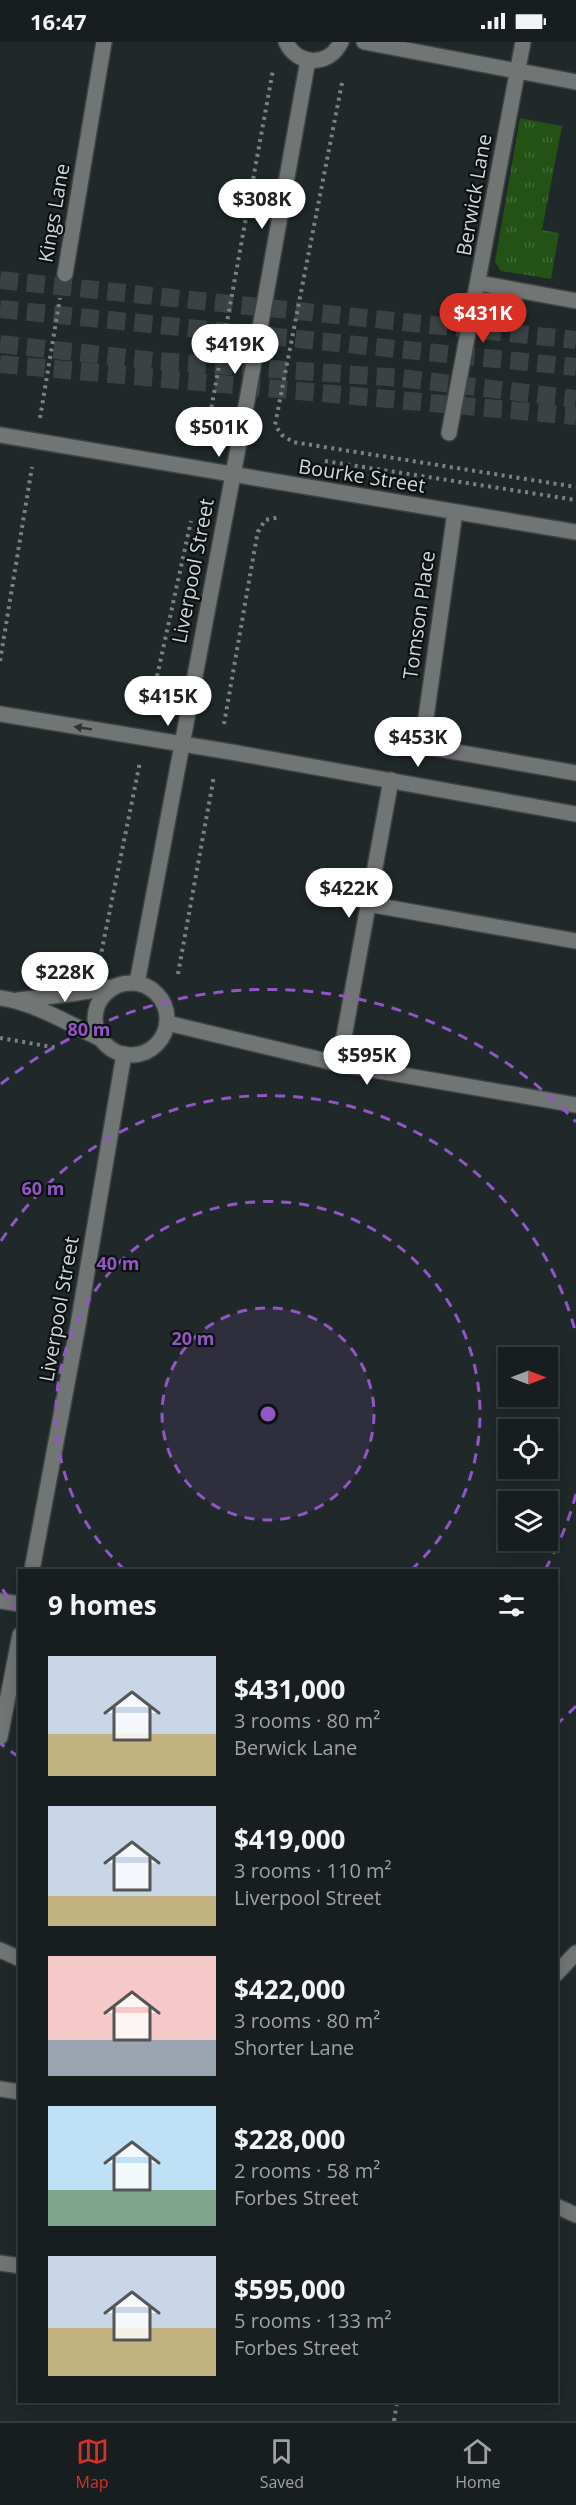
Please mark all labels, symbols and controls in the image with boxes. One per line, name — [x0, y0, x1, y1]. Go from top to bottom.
text: 16:47 — [30, 6, 87, 36]
street label: Berwick Lane — [450, 132, 497, 258]
street label: Kings Lane — [32, 161, 76, 265]
pin: $308K — [220, 179, 304, 230]
text: $308K — [232, 185, 292, 212]
pin: $431K — [441, 293, 525, 344]
text: $431K — [453, 299, 513, 326]
pin: $419K — [193, 324, 277, 375]
text: $419K — [205, 330, 265, 357]
pin: $501K — [177, 407, 261, 458]
text: $501K — [189, 413, 249, 440]
street label: Bourke Street — [297, 452, 427, 499]
street label: Liverpool Street — [165, 496, 220, 646]
street label: Tomson Place — [396, 549, 441, 681]
pin: $415K — [126, 676, 210, 727]
text: $415K — [138, 682, 198, 709]
pin: $453K — [376, 717, 460, 768]
one-way arrow — [73, 723, 92, 732]
text: $453K — [388, 723, 448, 750]
pin: $422K — [307, 868, 391, 919]
text: $422K — [319, 874, 379, 901]
pin: $228K — [23, 952, 107, 1003]
text: $228K — [35, 958, 95, 985]
text: 80 m — [68, 1017, 110, 1041]
pin: $595K — [325, 1035, 409, 1086]
text: $595K — [337, 1041, 397, 1068]
text: 60 m — [22, 1176, 64, 1200]
street label: Liverpool Street — [32, 1234, 85, 1384]
text: 40 m — [97, 1251, 139, 1275]
text: 20 m — [172, 1326, 214, 1350]
north arrow — [498, 1347, 558, 1407]
map controls — [498, 1347, 558, 1551]
centre of rings — [258, 1404, 278, 1424]
button: locate — [498, 1419, 558, 1479]
button: layers — [498, 1491, 558, 1551]
text: 9 homes — [48, 1587, 157, 1623]
icon: filters — [495, 1589, 528, 1622]
text: $431,000 — [234, 1671, 345, 1707]
icon: home — [96, 1680, 168, 1752]
text: 3 rooms · 80 m² — [234, 1707, 380, 1734]
text: Berwick Lane — [234, 1734, 357, 1761]
text: $419,000 — [234, 1821, 345, 1857]
icon: home — [96, 1830, 168, 1902]
text: 3 rooms · 110 m² — [234, 1857, 392, 1884]
text: Liverpool Street — [234, 1884, 381, 1911]
text: $422,000 — [234, 1971, 345, 2007]
icon: home — [96, 1980, 168, 2052]
text: 3 rooms · 80 m² — [234, 2007, 380, 2034]
text: Shorter Lane — [234, 2034, 354, 2061]
text: $228,000 — [234, 2121, 345, 2157]
icon: home — [96, 2130, 168, 2202]
text: 2 rooms · 58 m² — [234, 2157, 380, 2184]
text: Forbes Street — [234, 2184, 359, 2211]
text: $595,000 — [234, 2271, 345, 2307]
icon: home — [96, 2280, 168, 2352]
text: 5 rooms · 133 m² — [234, 2307, 392, 2334]
text: Forbes Street — [234, 2334, 359, 2361]
tab: Map — [76, 2435, 109, 2493]
tab: Saved — [260, 2435, 304, 2493]
tab: Home — [455, 2435, 500, 2493]

